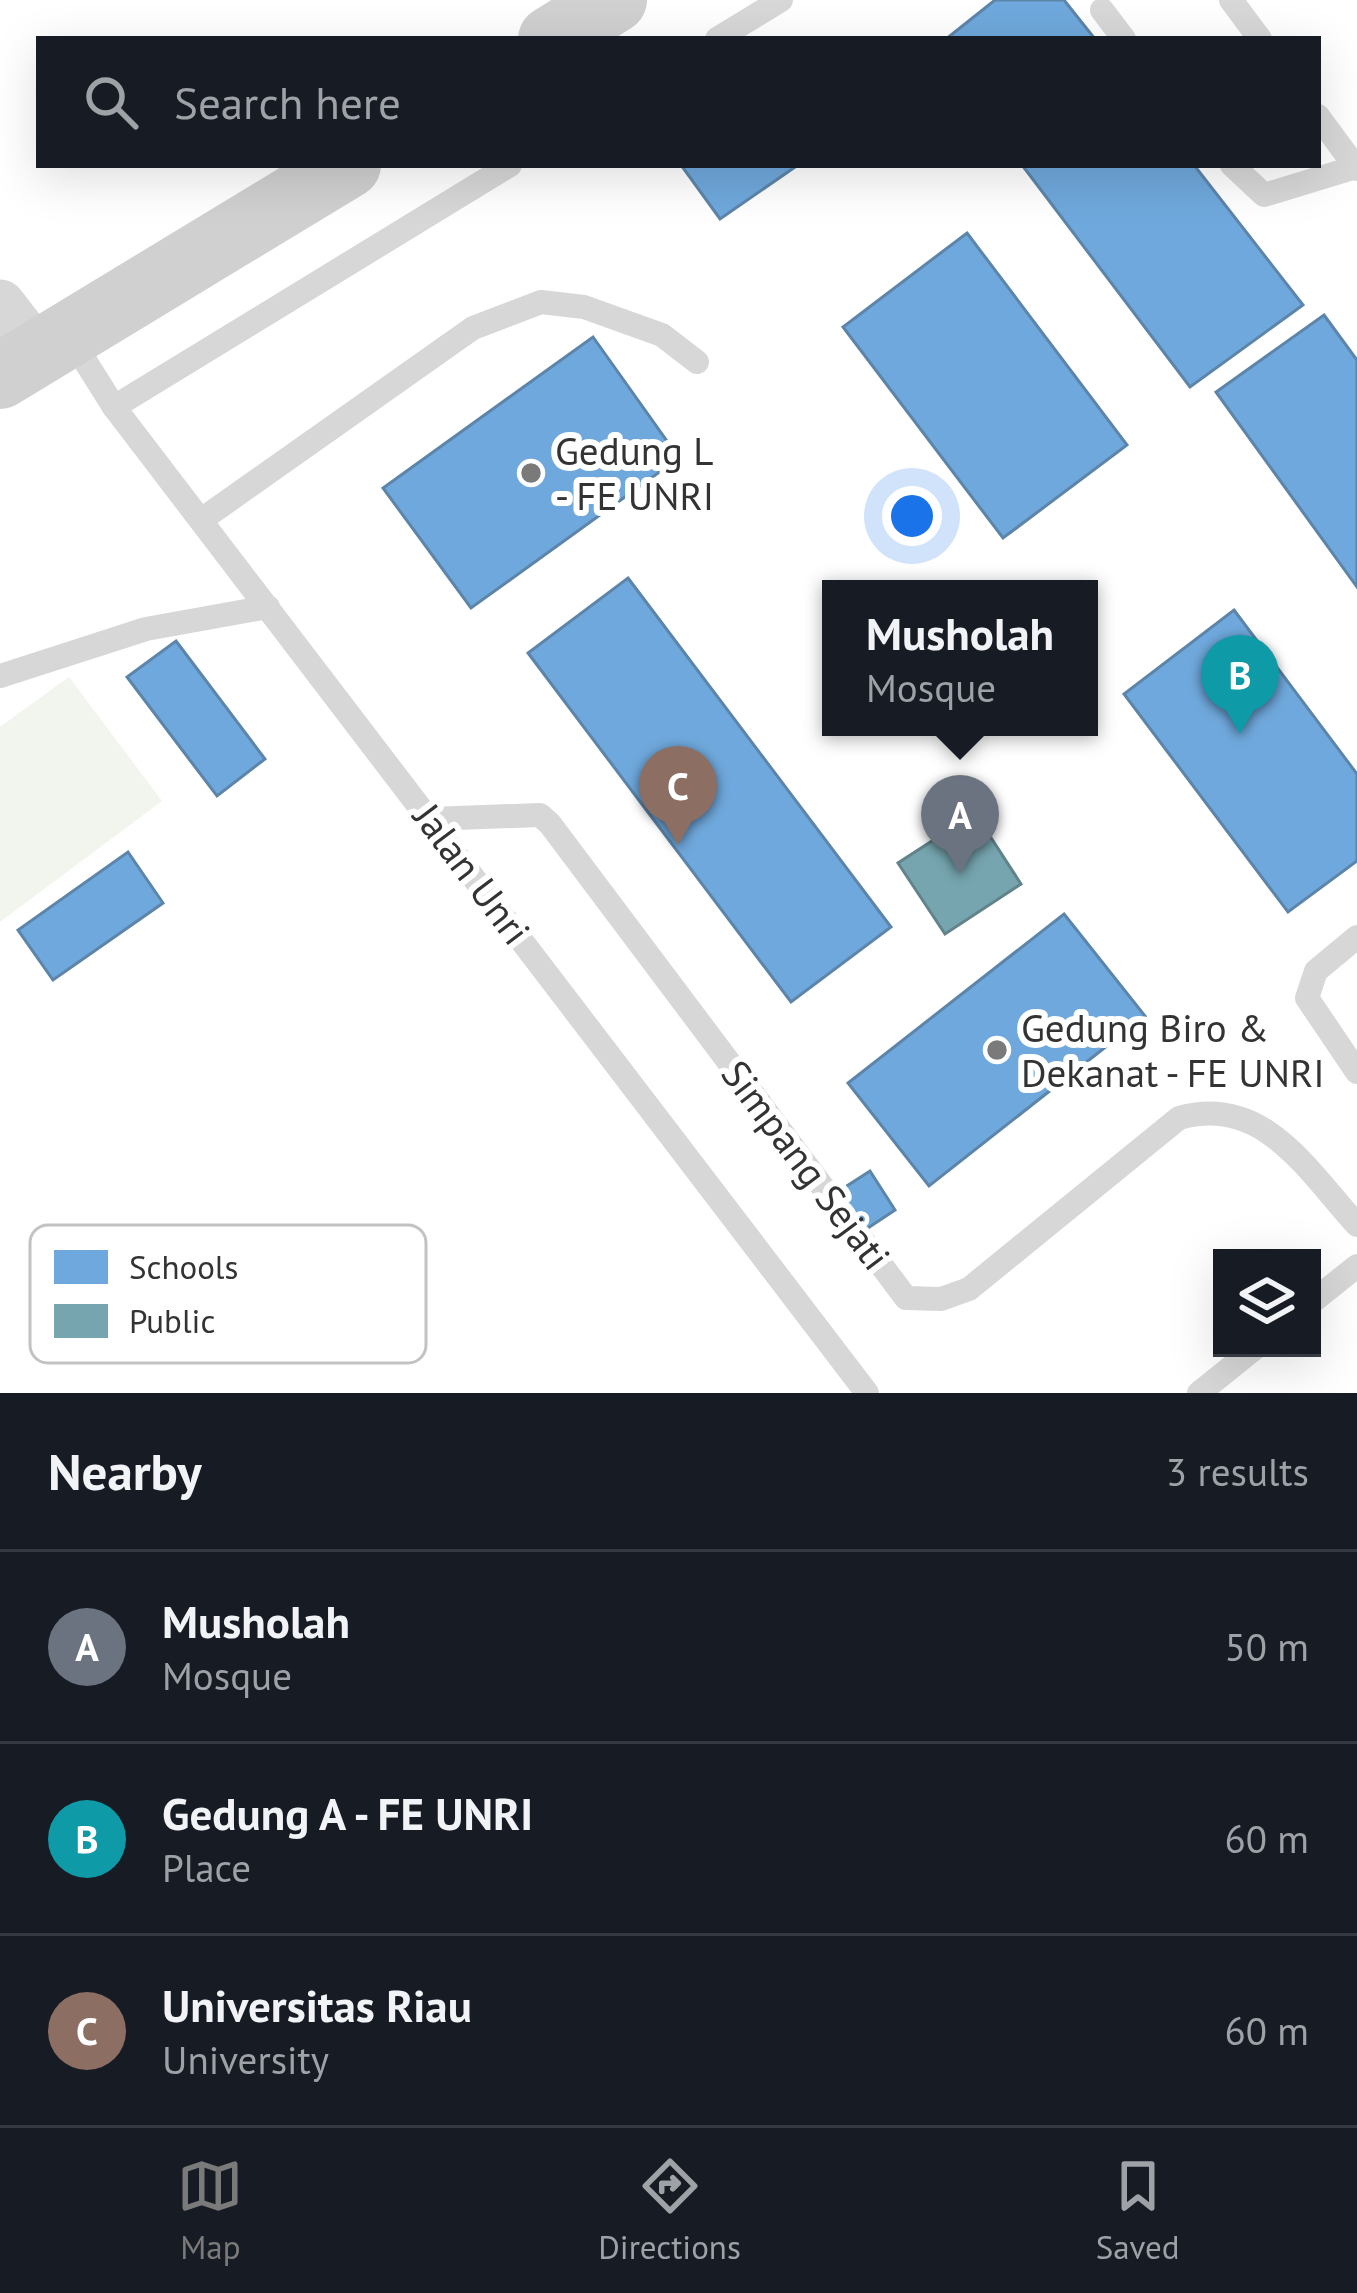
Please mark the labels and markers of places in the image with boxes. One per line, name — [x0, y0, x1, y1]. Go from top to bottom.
place label: Gedung L - FE UNRI — [555, 425, 714, 521]
marker: Gedung L - FE UNRI — [518, 460, 544, 486]
pin: B — [1201, 635, 1279, 734]
pin: C — [639, 746, 717, 845]
pin: A — [921, 775, 999, 874]
place label: Gedung Biro & Dekanat - FE UNRI — [1021, 1002, 1325, 1098]
marker: Gedung Biro & Dekanat - FE UNRI — [984, 1037, 1010, 1063]

